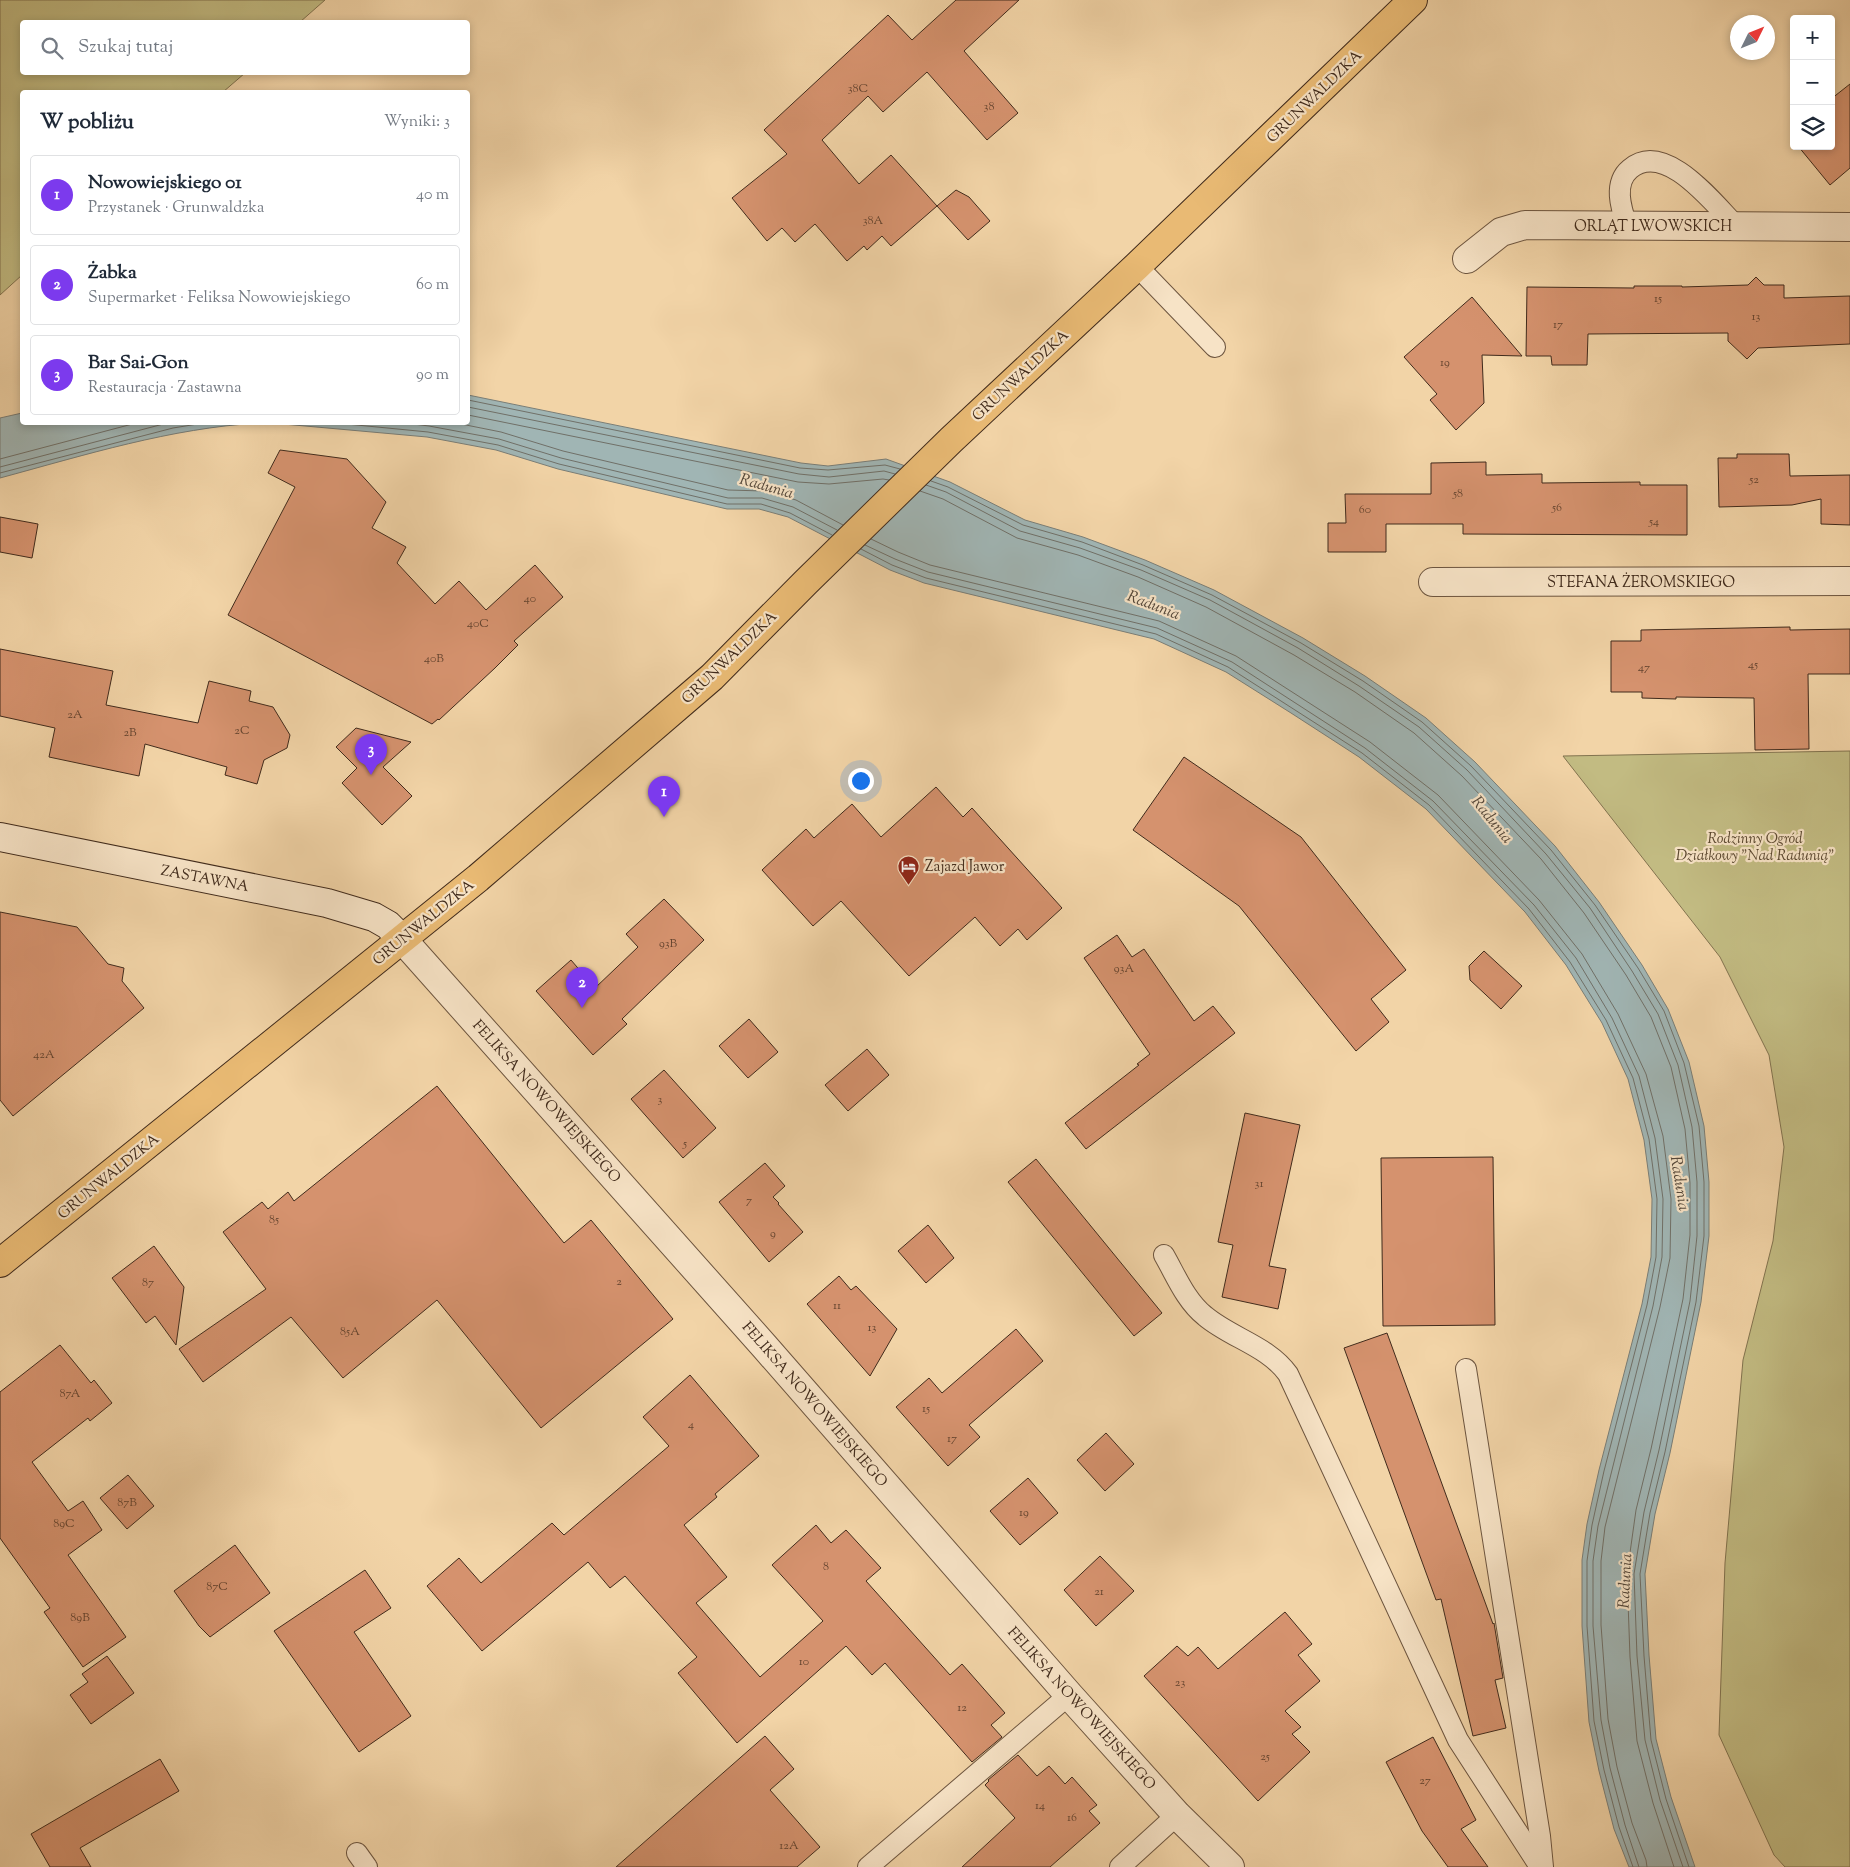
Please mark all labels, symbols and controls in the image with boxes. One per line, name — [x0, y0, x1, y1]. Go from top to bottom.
north arrow — [1730, 15, 1775, 60]
map controls — [1790, 15, 1835, 150]
button: + — [1790, 15, 1835, 60]
search box — [20, 20, 470, 75]
icon: search — [38, 34, 66, 62]
text: Szukaj tutaj — [78, 34, 173, 61]
street label: GRUNWALDZKA — [1263, 46, 1367, 148]
button: − — [1790, 60, 1835, 105]
house number: 38C — [848, 80, 868, 98]
house number: 38 — [984, 98, 994, 116]
button: layers — [1790, 105, 1835, 150]
text: W pobliżu — [40, 108, 134, 138]
text: Wyniki: 3 — [384, 111, 450, 134]
text: Nowowiejskiego 01 — [88, 170, 242, 197]
text: 1 — [54, 184, 60, 207]
text: 40 m — [416, 184, 449, 207]
text: Przystanek · Grunwaldzka — [88, 197, 264, 220]
house number: 38A — [863, 212, 883, 230]
street label: ORLĄT LWOWSKICH — [1574, 217, 1732, 238]
text: Żabka — [88, 260, 137, 287]
text: 2 — [53, 274, 61, 297]
text: 60 m — [416, 274, 449, 297]
text: Supermarket · Feliksa Nowowiejskiego — [88, 287, 351, 310]
house number: 15 — [1654, 290, 1662, 308]
house number: 13 — [1752, 308, 1761, 326]
house number: 17 — [1553, 316, 1563, 334]
street label: GRUNWALDZKA — [968, 326, 1074, 427]
text: Bar Sai-Gon — [88, 350, 189, 377]
house number: 19 — [1440, 354, 1450, 372]
text: 3 — [54, 364, 60, 387]
text: 90 m — [416, 364, 449, 387]
text: Restauracja · Zastawna — [88, 377, 242, 400]
water label: Radunia — [737, 469, 796, 506]
house number: 52 — [1748, 471, 1759, 489]
house number: 58 — [1452, 485, 1463, 503]
house number: 56 — [1551, 499, 1562, 517]
house number: 60 — [1359, 501, 1371, 519]
house number: 54 — [1648, 513, 1659, 531]
street label: STEFANA ŻEROMSKIEGO — [1547, 572, 1735, 594]
water label: Radunia — [1123, 586, 1183, 627]
house number: 40 — [524, 590, 536, 608]
street label: GRUNWALDZKA — [678, 607, 782, 709]
house number: 40C — [467, 615, 489, 633]
house number: 40B — [424, 650, 444, 668]
house number: 45 — [1748, 656, 1758, 674]
house number: 47 — [1638, 659, 1650, 677]
house number: 2A — [67, 706, 83, 724]
house number: 2C — [234, 722, 250, 740]
house number: 2B — [123, 724, 137, 742]
pin: 3 — [355, 734, 387, 775]
your location — [848, 768, 874, 794]
pin: 1 — [648, 776, 680, 817]
water label: Radunia — [1465, 792, 1517, 849]
park label: Rodzinny Ogród Działkowy "Nad Radunią" — [1676, 829, 1834, 867]
hotel icon: Zajazd Jawor — [897, 854, 921, 885]
place label: Zajazd Jawor — [925, 857, 1005, 878]
street label: ZASTAWNA — [159, 861, 251, 898]
street label: GRUNWALDZKA — [369, 876, 479, 971]
house number: 93B — [659, 935, 678, 953]
house number: 93A — [1114, 960, 1134, 978]
pin: 2 — [566, 967, 598, 1008]
street label: FELIKSA NOWOWIEJSKIEGO — [467, 1016, 625, 1188]
house number: 42A — [33, 1046, 55, 1064]
house number: 3 — [658, 1091, 663, 1109]
street label: GRUNWALDZKA — [54, 1130, 164, 1225]
house number: 5 — [682, 1135, 687, 1153]
water label: Radunia — [1663, 1154, 1694, 1212]
house number: 31 — [1255, 1175, 1263, 1193]
house number: 7 — [746, 1192, 752, 1210]
house number: 85 — [269, 1211, 279, 1229]
house number: 9 — [770, 1225, 776, 1243]
house number: 2 — [616, 1273, 622, 1291]
house number: 87 — [142, 1274, 154, 1292]
house number: 11 — [833, 1297, 841, 1315]
street label: FELIKSA NOWOWIEJSKIEGO — [736, 1318, 892, 1492]
house number: 13 — [868, 1319, 877, 1337]
house number: 85A — [340, 1323, 360, 1341]
house number: 87A — [60, 1385, 81, 1403]
house number: 15 — [922, 1400, 930, 1418]
house number: 4 — [688, 1416, 694, 1434]
house number: 17 — [947, 1430, 957, 1448]
house number: 87B — [117, 1494, 137, 1512]
house number: 19 — [1019, 1504, 1029, 1522]
house number: 89C — [53, 1515, 75, 1533]
water label: Radunia — [1614, 1553, 1639, 1609]
house number: 8 — [823, 1558, 829, 1576]
house number: 87C — [206, 1578, 228, 1596]
house number: 21 — [1094, 1583, 1104, 1601]
house number: 89B — [70, 1609, 90, 1627]
street label: FELIKSA NOWOWIEJSKIEGO — [1002, 1623, 1160, 1795]
house number: 10 — [799, 1653, 809, 1671]
house number: 23 — [1175, 1674, 1185, 1692]
house number: 12 — [957, 1699, 967, 1717]
house number: 25 — [1260, 1748, 1270, 1766]
house number: 27 — [1419, 1772, 1431, 1790]
house number: 14 — [1035, 1797, 1045, 1815]
house number: 16 — [1067, 1809, 1077, 1827]
house number: 12A — [779, 1837, 799, 1855]

